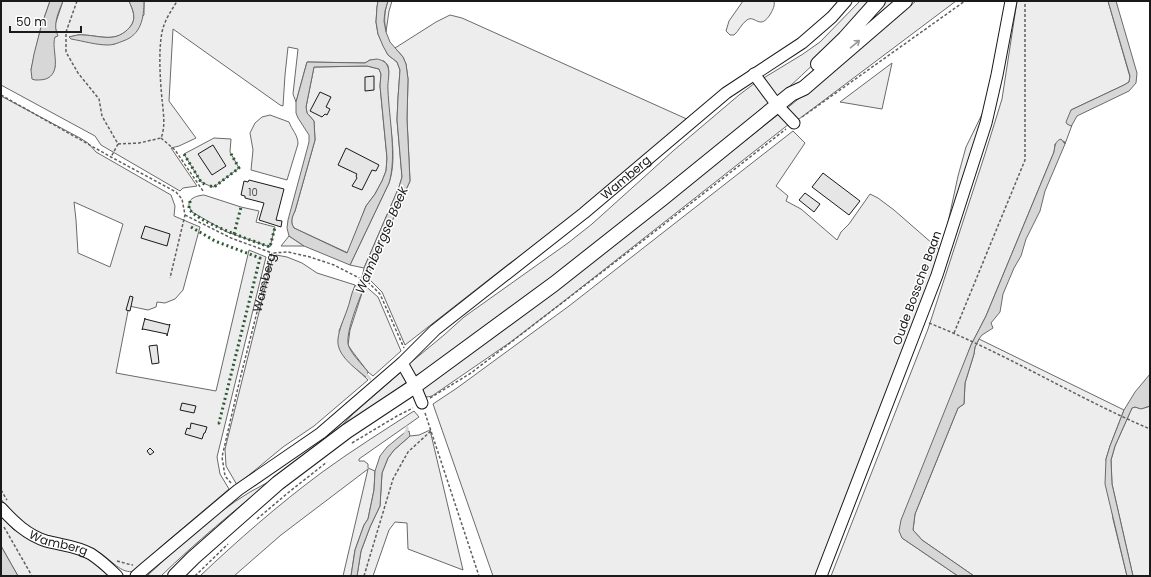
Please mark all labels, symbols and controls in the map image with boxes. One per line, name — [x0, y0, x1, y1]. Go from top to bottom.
scale bar — [10, 8, 81, 34]
text: 50 m — [16, 13, 47, 30]
one-way arrow — [849, 40, 860, 49]
street label: Wamberg — [597, 151, 654, 203]
water label: Wambergse Beek — [350, 182, 413, 297]
house number: 10 — [248, 185, 258, 200]
street label: Oude Bossche Baan — [888, 228, 945, 347]
street label: Wamberg — [248, 251, 280, 314]
street label: Wamberg — [26, 526, 91, 559]

